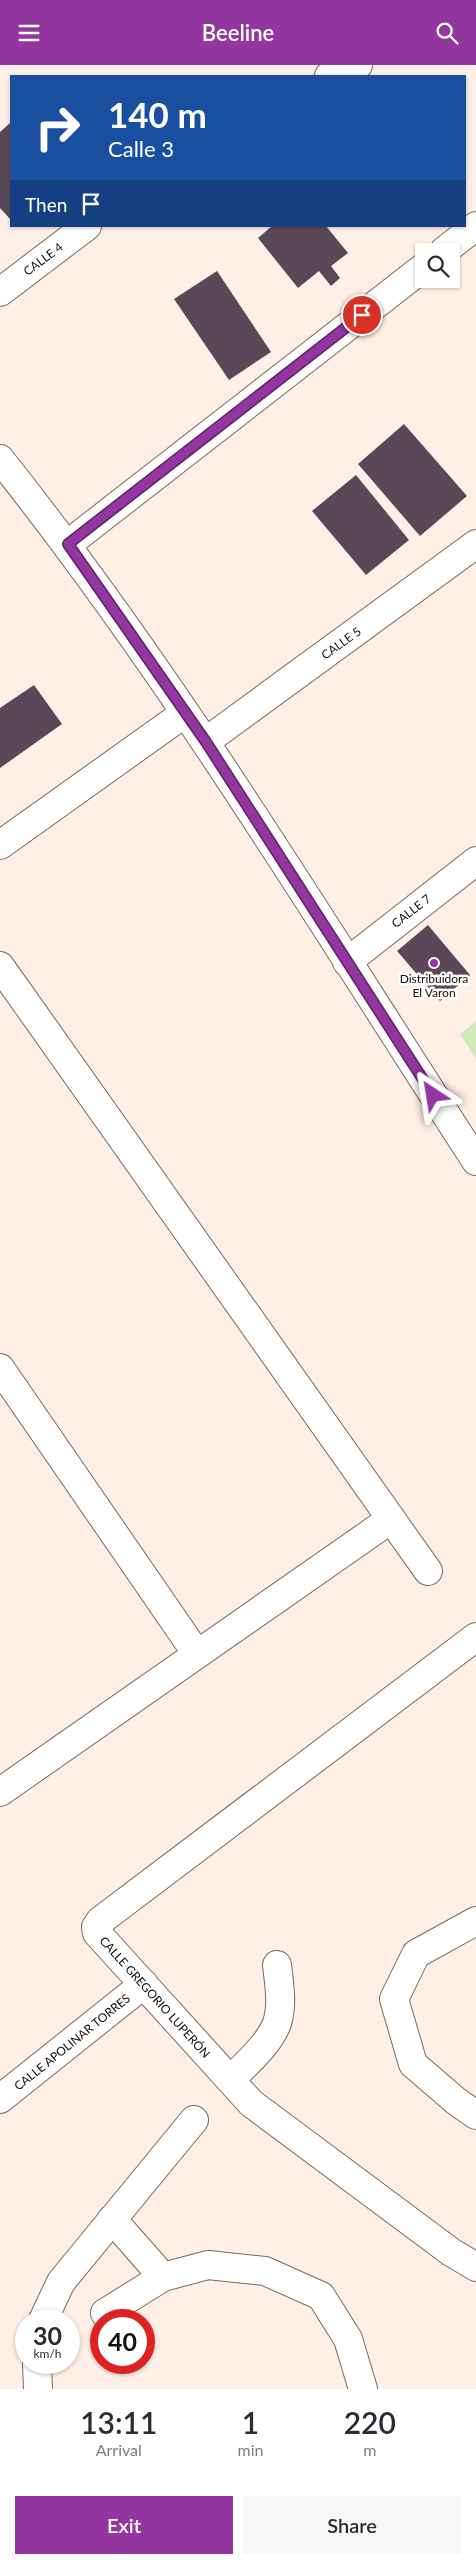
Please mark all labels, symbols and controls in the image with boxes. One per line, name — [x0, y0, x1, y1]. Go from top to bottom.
icon: menu — [15, 19, 43, 47]
text: Beeline — [202, 19, 274, 46]
icon: search — [433, 19, 461, 47]
text: 140 m — [108, 93, 207, 135]
icon: right — [25, 95, 90, 160]
text: Calle 3 — [108, 135, 174, 162]
icon: arrive — [77, 190, 105, 218]
text: Then — [25, 193, 67, 216]
street label: CALLE 4 — [20, 239, 66, 279]
map controls — [415, 243, 460, 288]
button: search — [415, 243, 460, 288]
pin — [341, 294, 383, 336]
icon: arrive — [348, 301, 376, 329]
street label: CALLE 5 — [318, 624, 364, 662]
street label: CALLE 7 — [388, 891, 434, 931]
marker: Distribuidora El Varon — [428, 957, 440, 969]
place label: Distribuidora El Varon — [400, 971, 468, 1000]
position arrow — [406, 1068, 458, 1120]
street label: CALLE GREGORIO LUPERÓN — [96, 1933, 214, 2061]
street label: CALLE APOLINAR TORRES — [11, 1991, 133, 2093]
speed limit sign: 40 — [90, 2309, 155, 2374]
text: 30 — [33, 2320, 62, 2350]
text: km/h — [33, 2346, 62, 2361]
text: 13:11 — [80, 2404, 157, 2440]
text: 1 — [242, 2404, 259, 2440]
text: 220 — [344, 2404, 396, 2440]
text: Arrival — [96, 2440, 142, 2459]
text: min — [238, 2440, 263, 2459]
text: m — [363, 2440, 376, 2459]
button: Exit — [15, 2496, 233, 2554]
button: Share — [243, 2496, 461, 2554]

